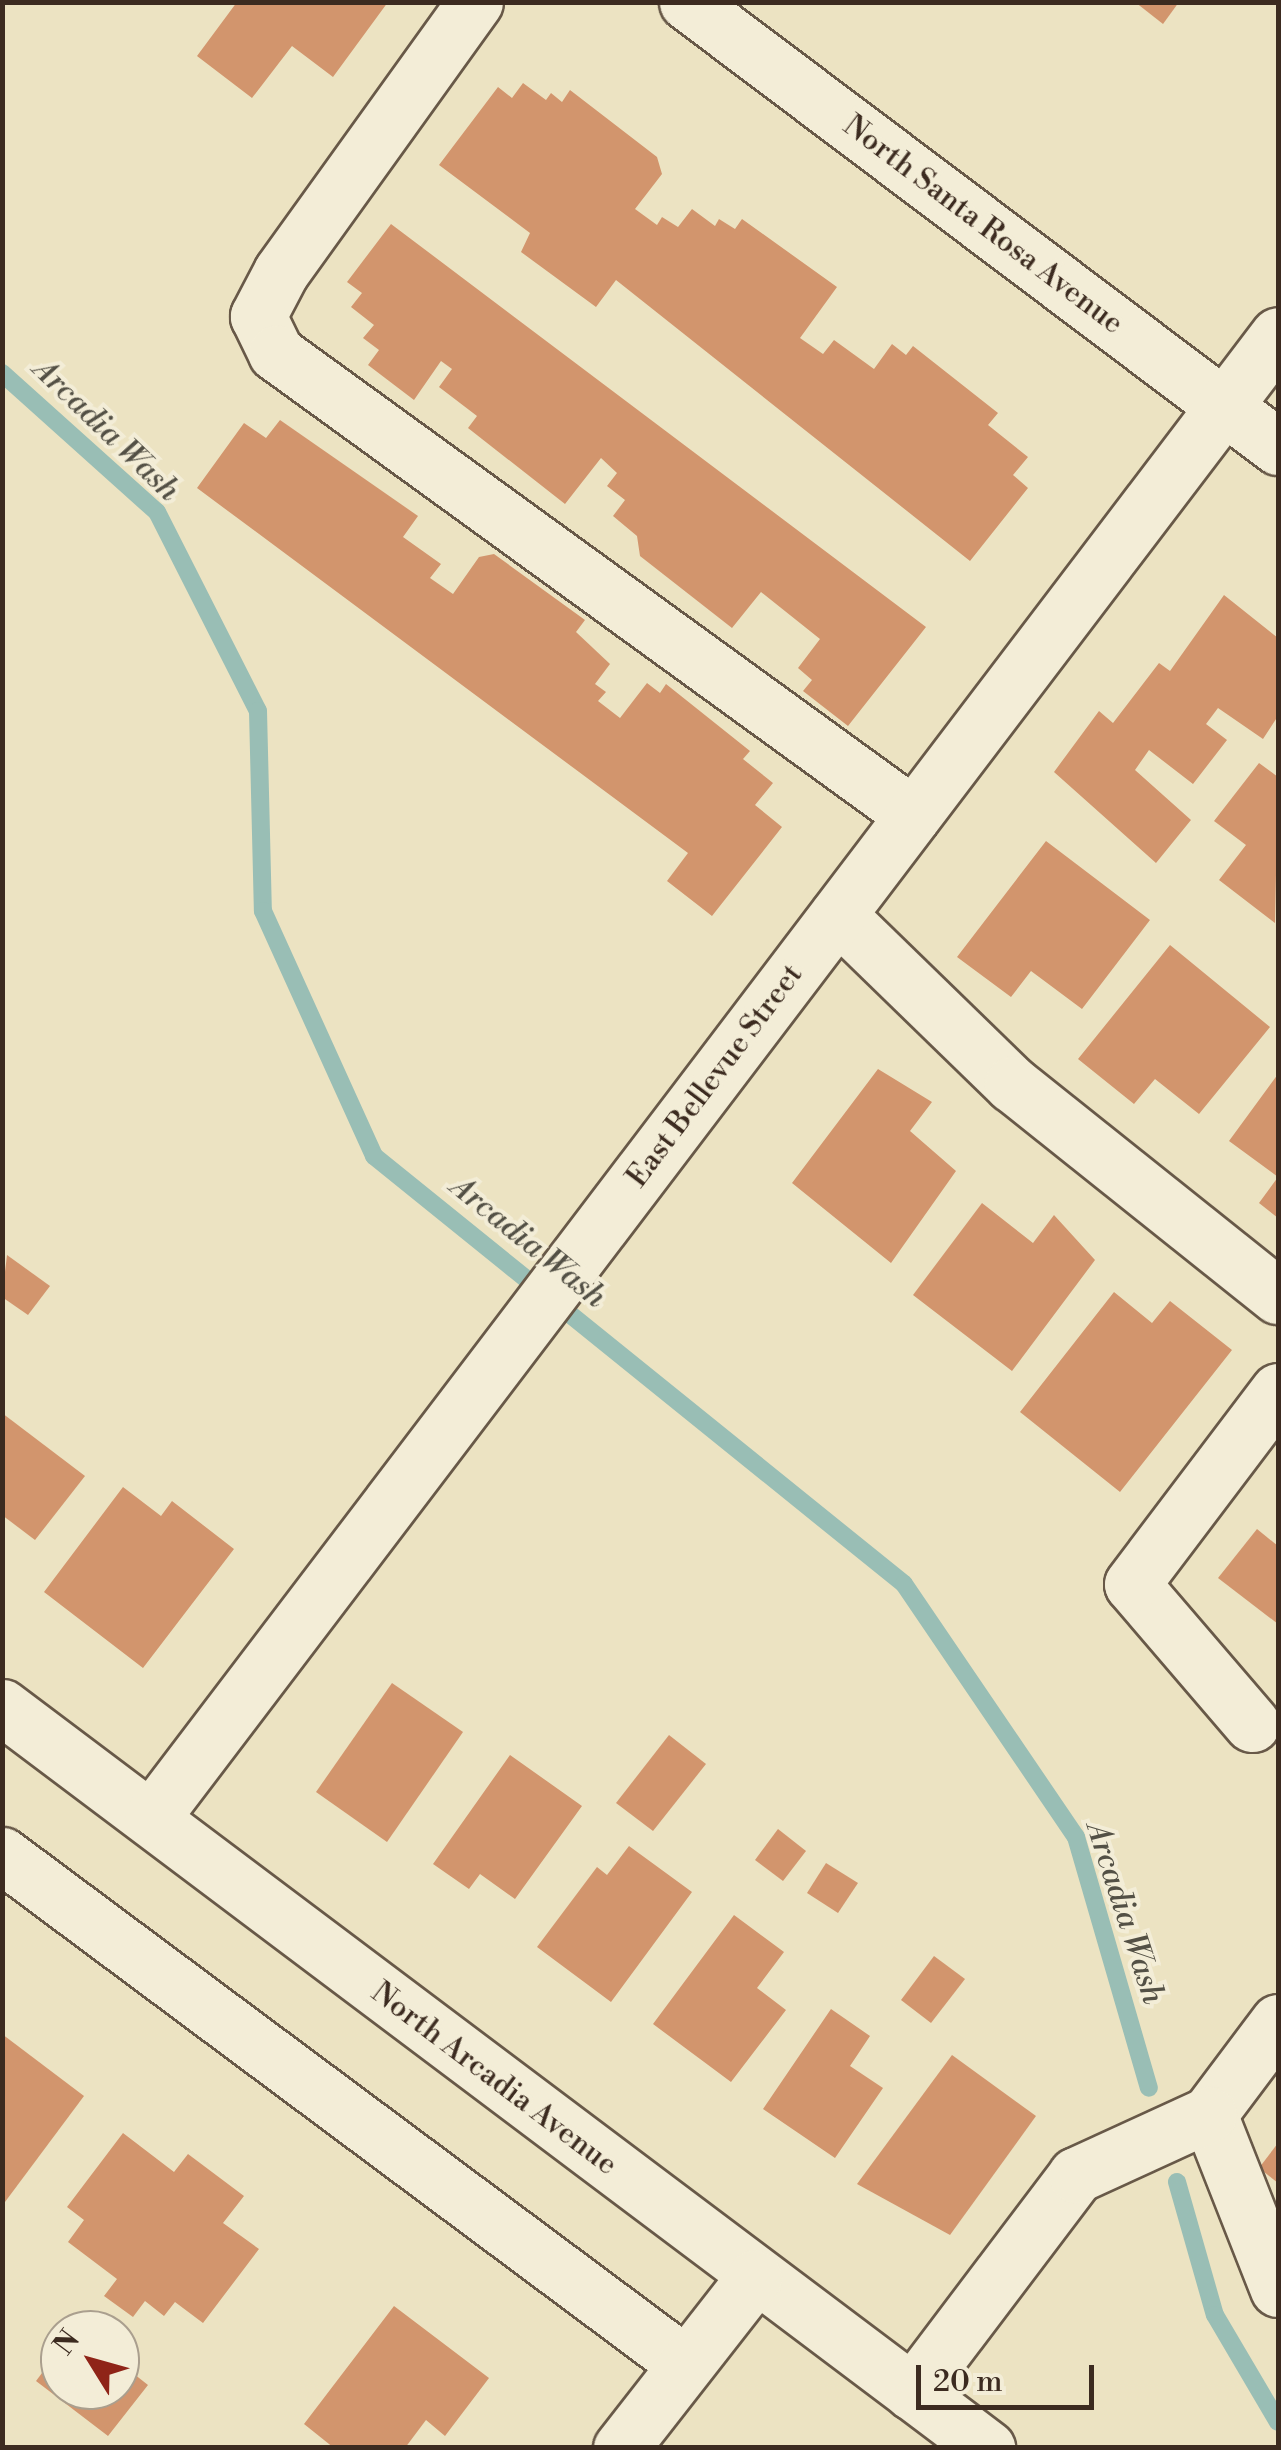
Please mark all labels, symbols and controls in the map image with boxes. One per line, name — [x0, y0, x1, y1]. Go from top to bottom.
street label: North Santa Rosa Avenue — [836, 108, 1130, 342]
water label: Arcadia Wash — [25, 351, 187, 509]
street label: East Bellevue Street — [619, 957, 811, 1195]
water label: Arcadia Wash — [443, 1168, 613, 1316]
water label: Arcadia Wash — [1078, 1817, 1172, 2009]
street label: North Arcadia Avenue — [364, 1975, 624, 2183]
north arrow — [40, 2310, 140, 2410]
text: N — [47, 2323, 88, 2362]
scale bar — [921, 2345, 1098, 2407]
text: 20 m — [933, 2363, 1002, 2401]

